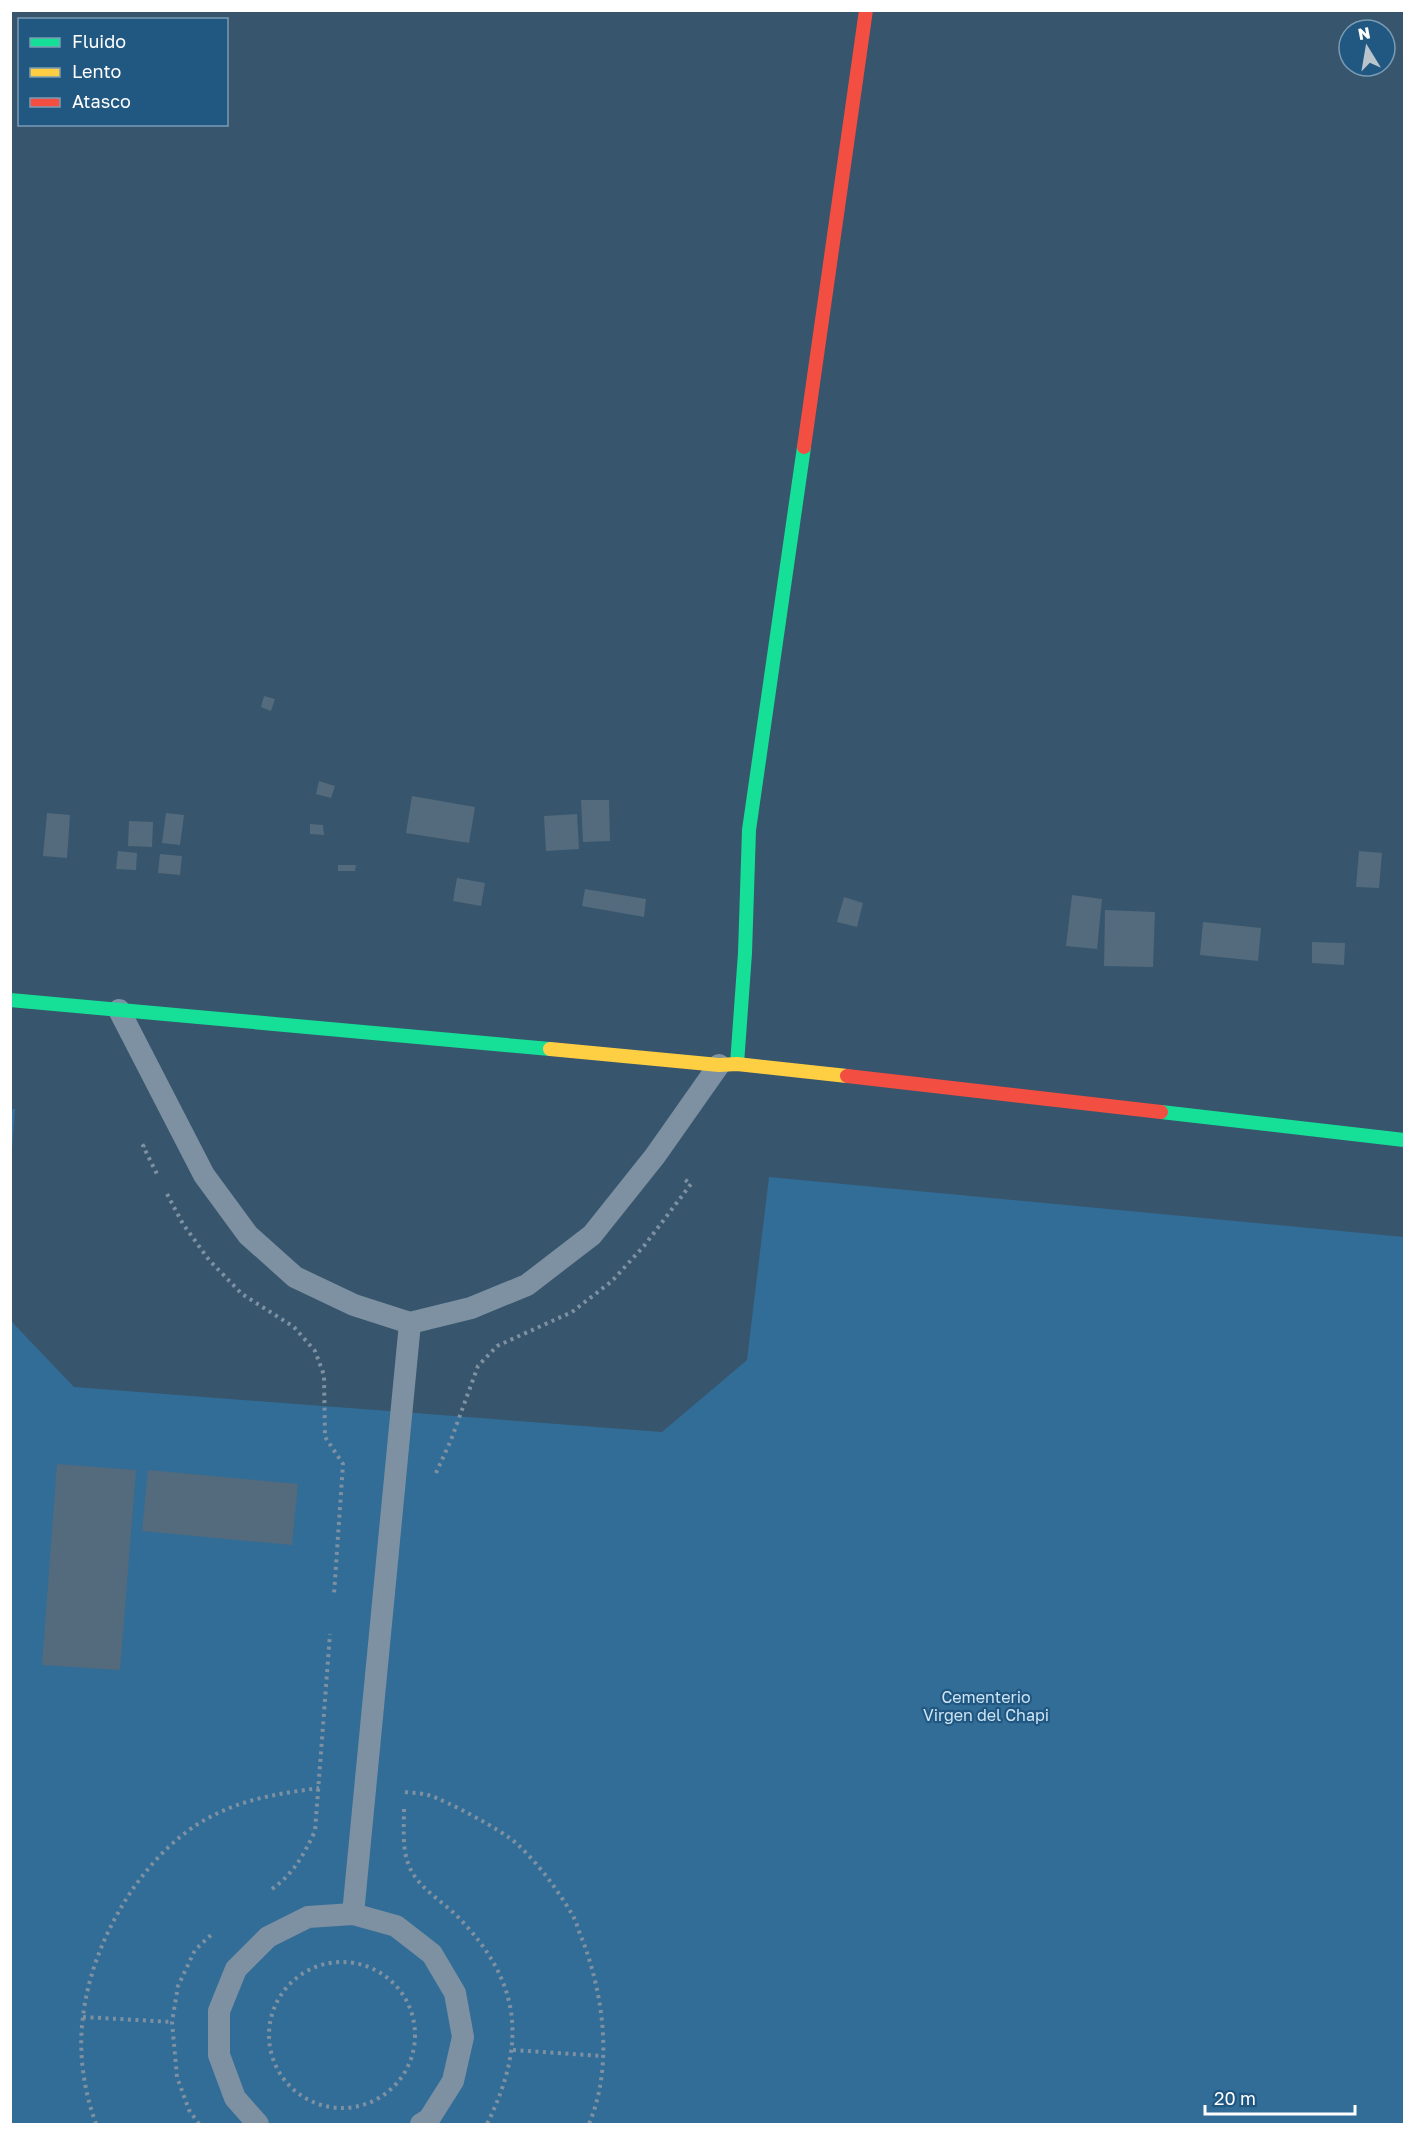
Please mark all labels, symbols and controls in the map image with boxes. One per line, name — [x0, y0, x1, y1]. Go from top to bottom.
legend — [18, 18, 228, 126]
north arrow — [1337, 18, 1397, 78]
text: N — [1356, 22, 1372, 44]
text: Fluido — [72, 30, 126, 52]
text: Lento — [72, 60, 121, 82]
text: Atasco — [72, 90, 131, 112]
park label: Cementerio Virgen del Chapi — [923, 1687, 1049, 1725]
scale bar — [1205, 2078, 1355, 2116]
text: 20 m — [1214, 2087, 1256, 2109]

